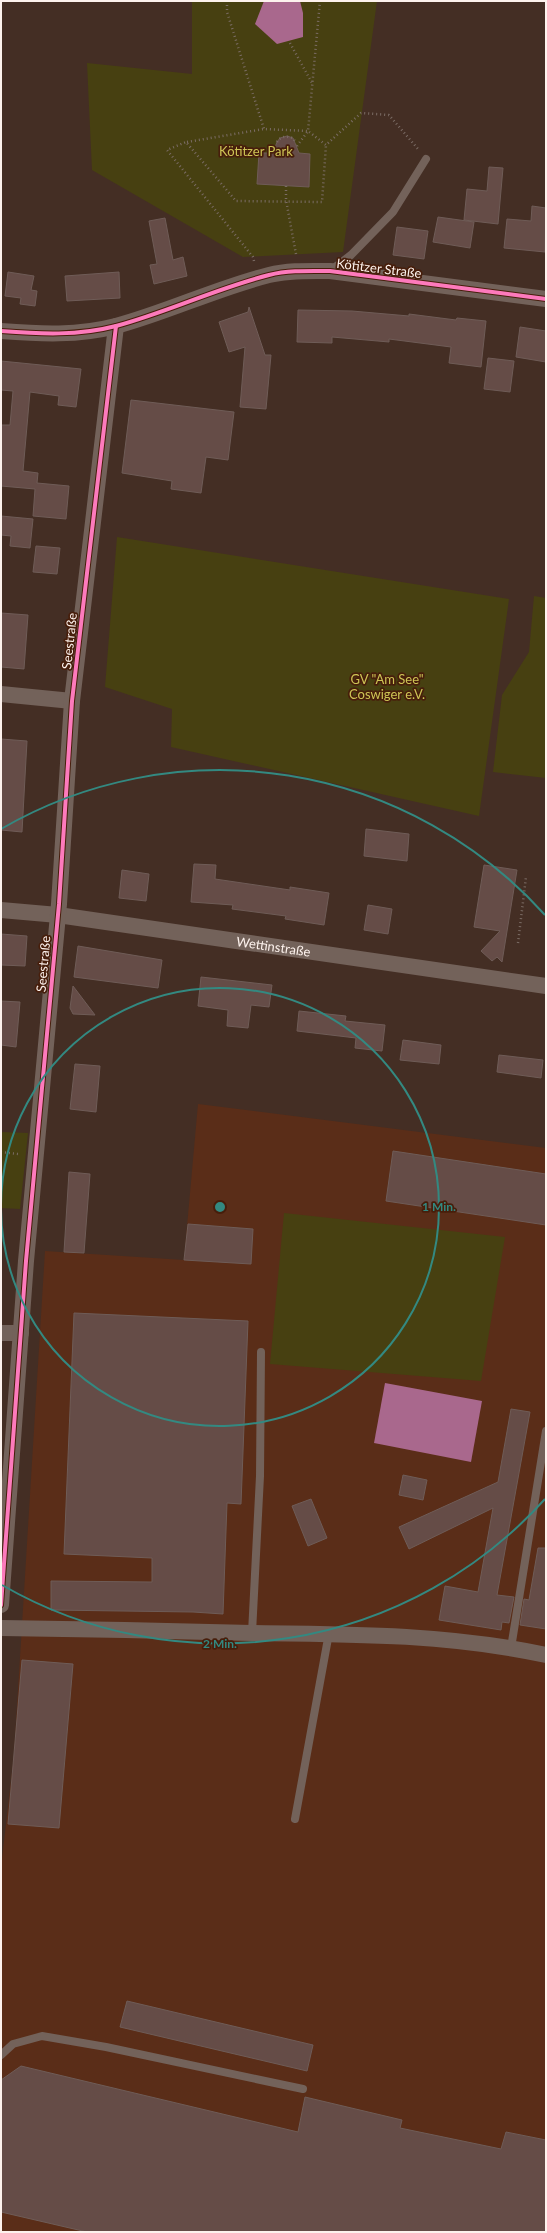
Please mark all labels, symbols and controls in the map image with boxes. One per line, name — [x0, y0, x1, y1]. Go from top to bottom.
park label: Kötitzer Park — [219, 143, 293, 159]
street label: Kötitzer Straße — [336, 255, 422, 281]
street label: Seestraße — [58, 612, 80, 670]
park label: GV "Am See" Coswiger e.V. — [349, 671, 425, 702]
street label: Wettinstraße — [235, 933, 312, 960]
street label: Seestraße — [33, 935, 53, 993]
text: 1 Min. — [422, 1199, 456, 1214]
centre of rings — [213, 1200, 227, 1214]
text: 2 Min. — [203, 1636, 237, 1651]

